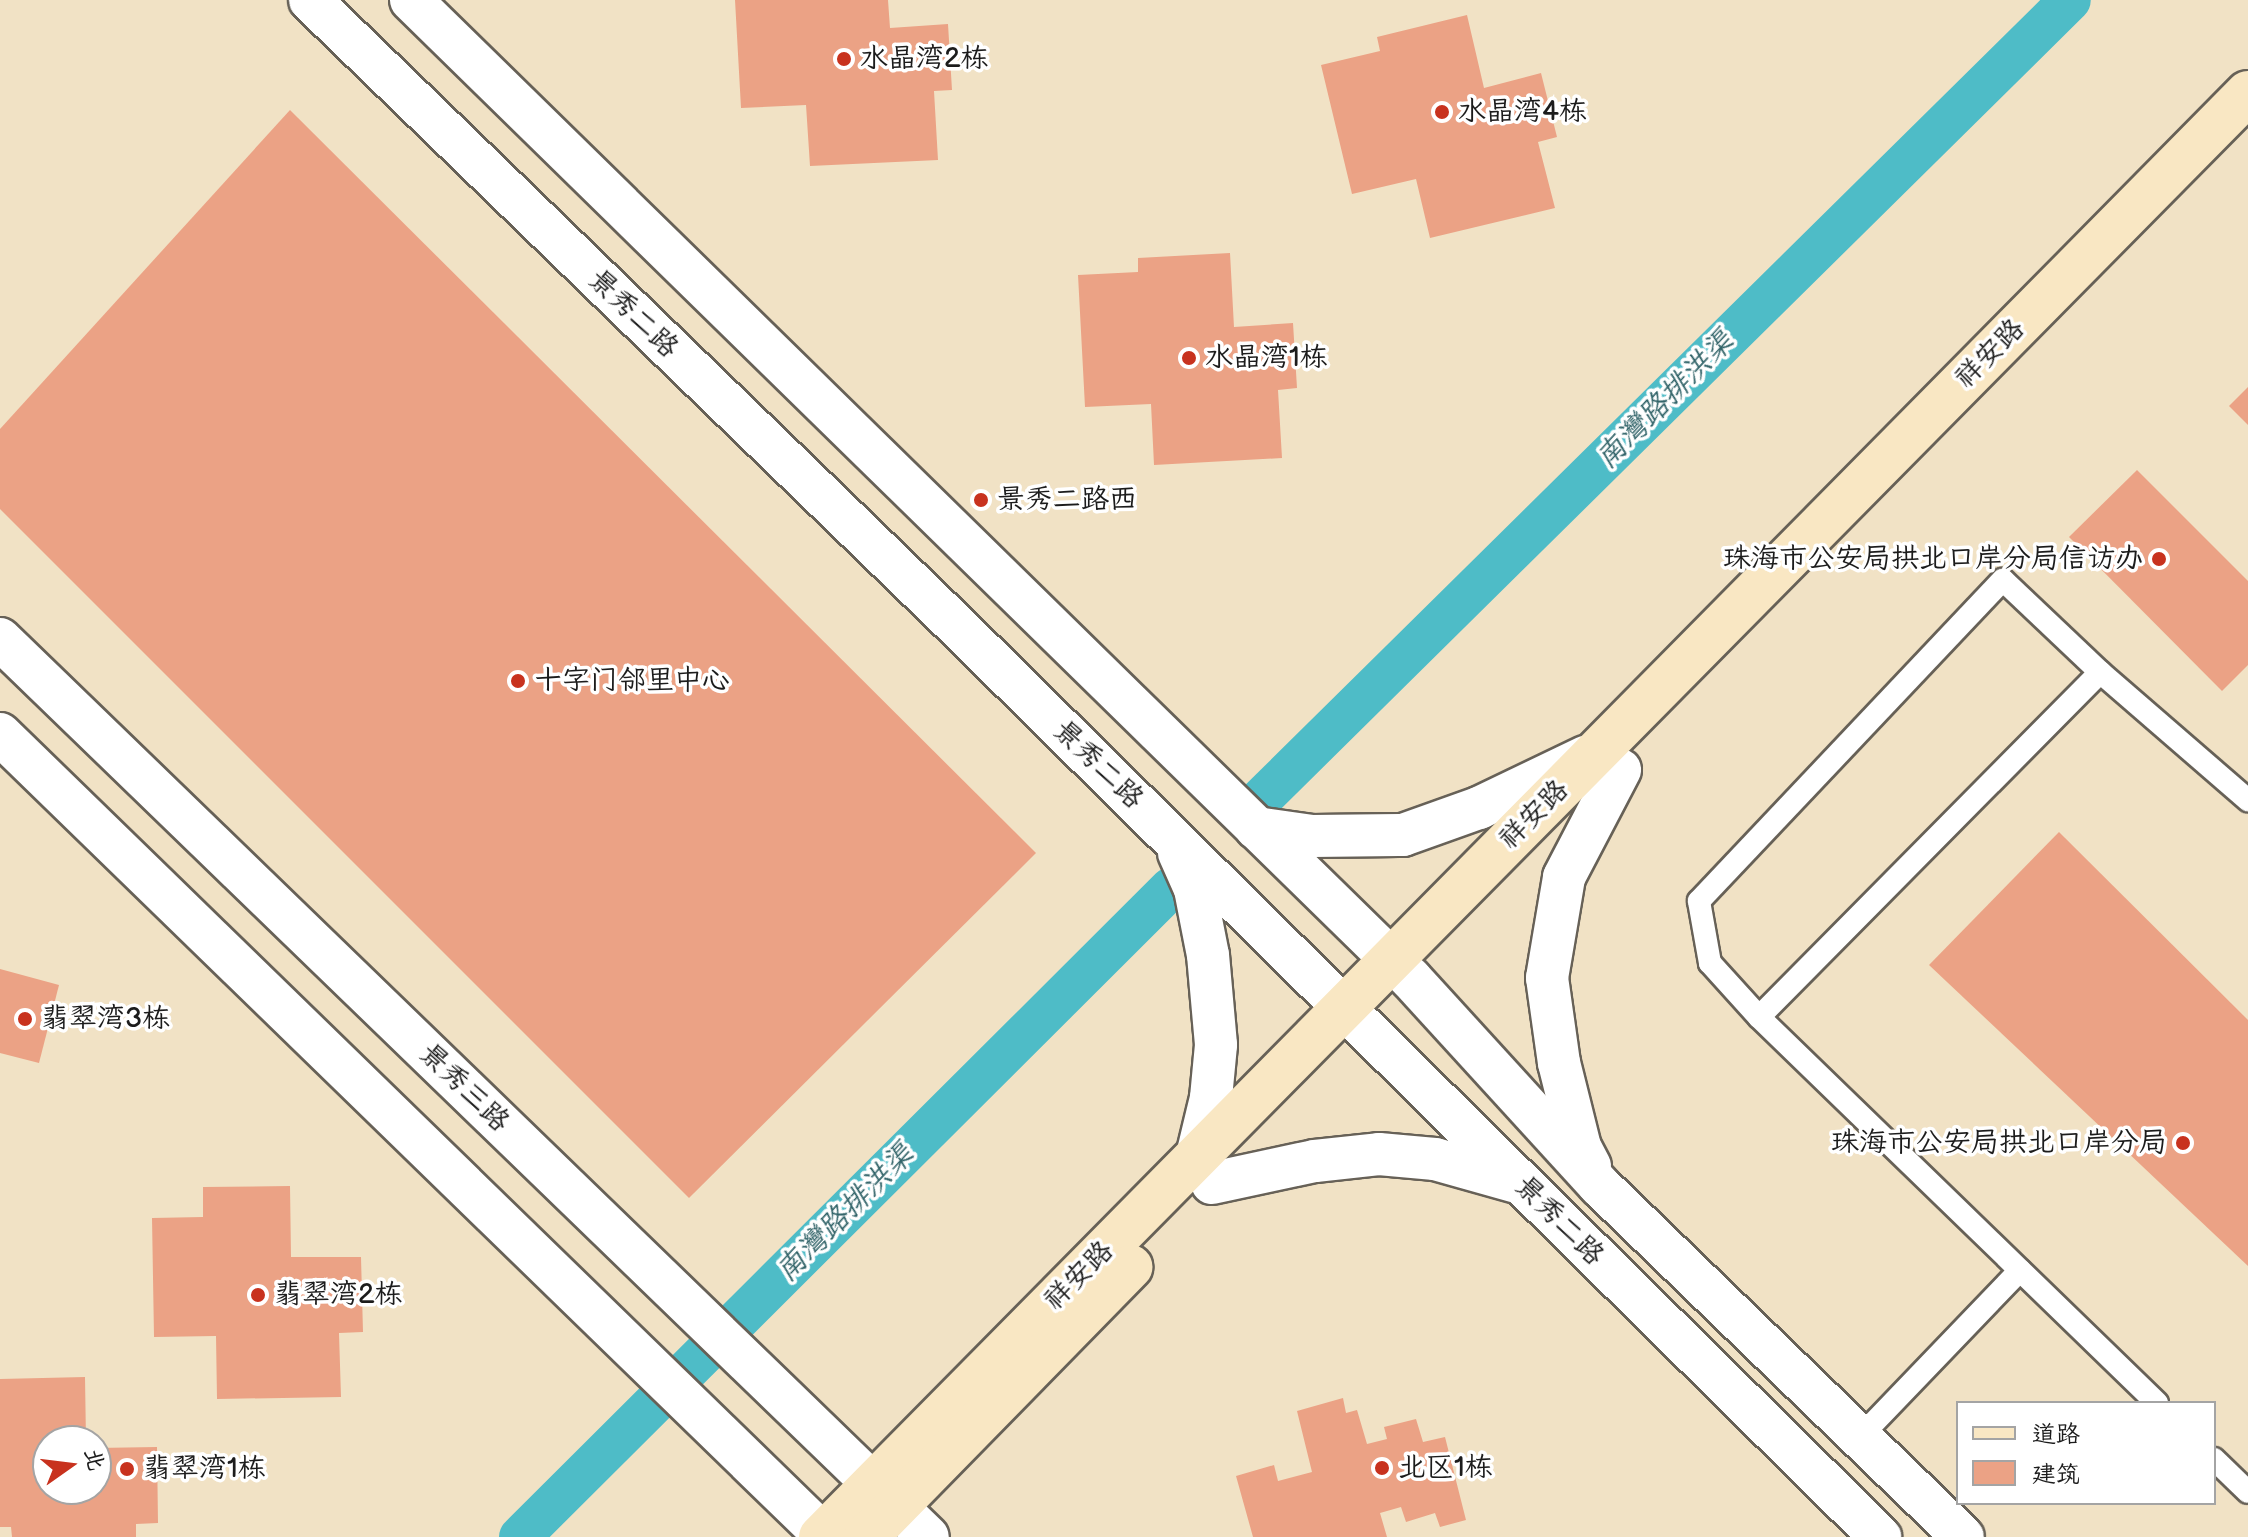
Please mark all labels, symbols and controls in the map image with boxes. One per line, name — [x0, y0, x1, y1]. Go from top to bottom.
place label: 水晶湾2栋 — [860, 42, 989, 76]
marker: 水晶湾2栋 — [835, 50, 853, 68]
place label: 水晶湾4栋 — [1458, 95, 1587, 129]
marker: 水晶湾4栋 — [1433, 103, 1451, 121]
street label: 景秀二路 — [581, 263, 685, 365]
street label: 祥安路 — [1948, 312, 2032, 396]
water label: 南灣路排洪渠 — [1589, 324, 1741, 476]
place label: 水晶湾1栋 — [1205, 341, 1328, 375]
marker: 水晶湾1栋 — [1180, 349, 1198, 367]
place label: 景秀二路西 — [997, 483, 1137, 517]
marker: 景秀二路西 — [972, 491, 990, 509]
place label: 珠海市公安局拱北口岸分局信访办 — [1723, 542, 2143, 576]
marker: 珠海市公安局拱北口岸分局信访办 — [2150, 550, 2168, 568]
place label: 十字门邻里中心 — [534, 664, 730, 698]
marker: 十字门邻里中心 — [509, 672, 527, 690]
street label: 景秀二路 — [1046, 714, 1150, 816]
street label: 祥安路 — [1492, 773, 1576, 857]
place label: 翡翠湾3栋 — [41, 1002, 170, 1036]
marker: 翡翠湾3栋 — [16, 1010, 34, 1028]
street label: 景秀三路 — [412, 1037, 516, 1139]
place label: 珠海市公安局拱北口岸分局 — [1831, 1126, 2167, 1160]
marker: 珠海市公安局拱北口岸分局 — [2174, 1134, 2192, 1152]
water label: 南灣路排洪渠 — [769, 1137, 921, 1289]
street label: 景秀二路 — [1508, 1170, 1610, 1272]
street label: 祥安路 — [1037, 1234, 1121, 1318]
place label: 翡翠湾2栋 — [274, 1278, 403, 1312]
marker: 翡翠湾2栋 — [249, 1286, 267, 1304]
legend — [1956, 1401, 2216, 1505]
text: 道路 — [2032, 1420, 2080, 1449]
north arrow — [32, 1425, 112, 1505]
text: 北 — [78, 1446, 110, 1473]
place label: 北区1栋 — [1398, 1451, 1493, 1485]
place label: 翡翠湾1栋 — [143, 1452, 266, 1486]
marker: 北区1栋 — [1373, 1459, 1391, 1477]
marker: 翡翠湾1栋 — [118, 1460, 136, 1478]
text: 建筑 — [2032, 1460, 2080, 1489]

